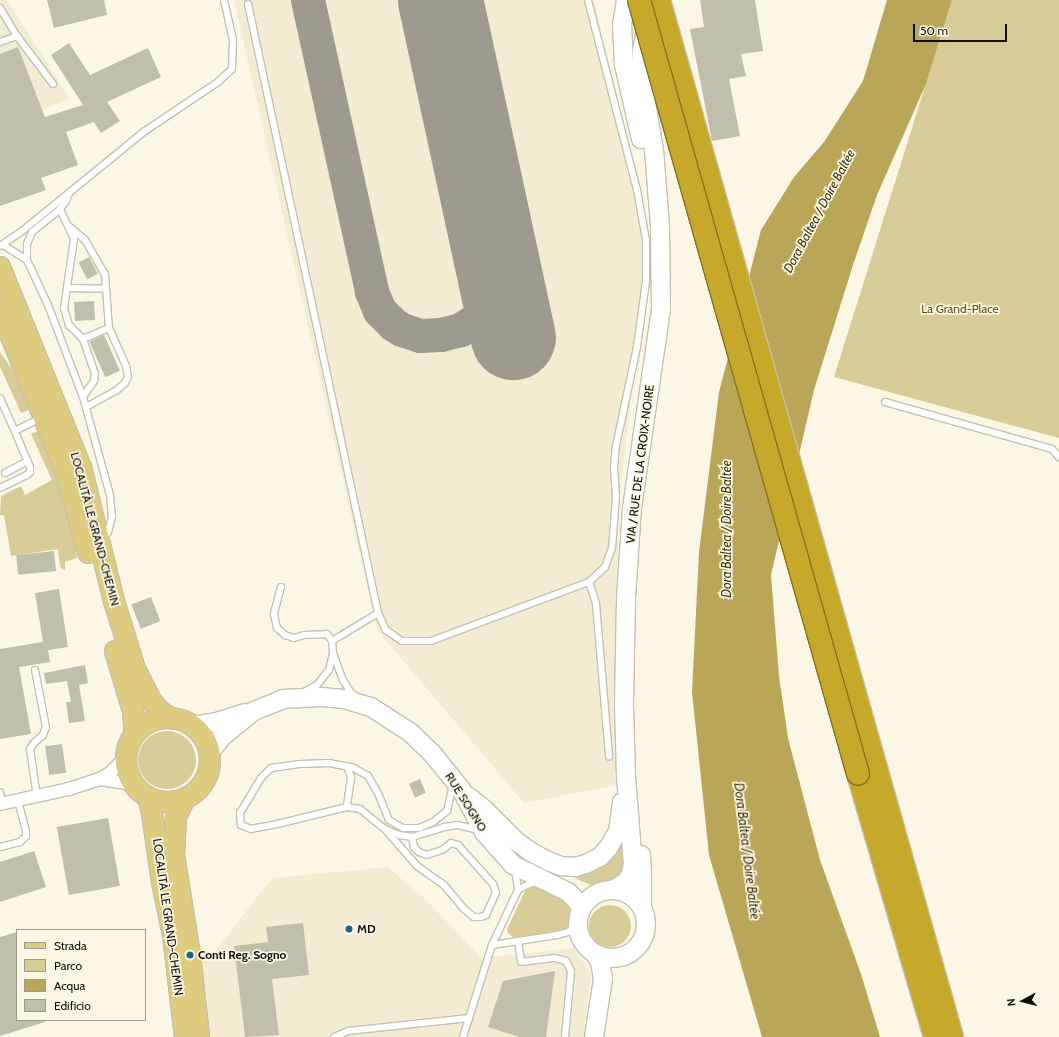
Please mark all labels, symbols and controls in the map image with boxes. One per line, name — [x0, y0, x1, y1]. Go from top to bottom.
scale bar — [915, 16, 1009, 42]
text: 50 m — [920, 23, 948, 38]
water label: Dora Baltea / Doire Baltée — [780, 147, 858, 275]
park label: La Grand-Place — [921, 302, 999, 316]
street label: VIA / RUE DE LA CROIX-NOIRE — [623, 384, 657, 544]
street label: LOCALITÀ LE GRAND-CHEMIN — [68, 451, 122, 607]
water label: Dora Baltea / Doire Baltée — [718, 460, 734, 598]
street label: RUE SOGNO — [442, 770, 490, 834]
water label: Dora Baltea / Doire Baltée — [731, 782, 763, 920]
street label: LOCALITÀ LE GRAND-CHEMIN — [150, 837, 186, 997]
place label: MD — [357, 922, 376, 936]
marker: MD — [344, 924, 354, 934]
legend — [16, 929, 146, 1021]
text: Strada — [54, 938, 87, 953]
place label: Conti Reg. Sogno — [198, 948, 286, 962]
marker: Conti Reg. Sogno — [185, 950, 195, 960]
text: Parco — [54, 958, 82, 973]
text: Acqua — [54, 978, 85, 993]
north arrow — [1003, 981, 1043, 1021]
text: Edificio — [54, 998, 91, 1013]
text: N — [1004, 998, 1019, 1007]

